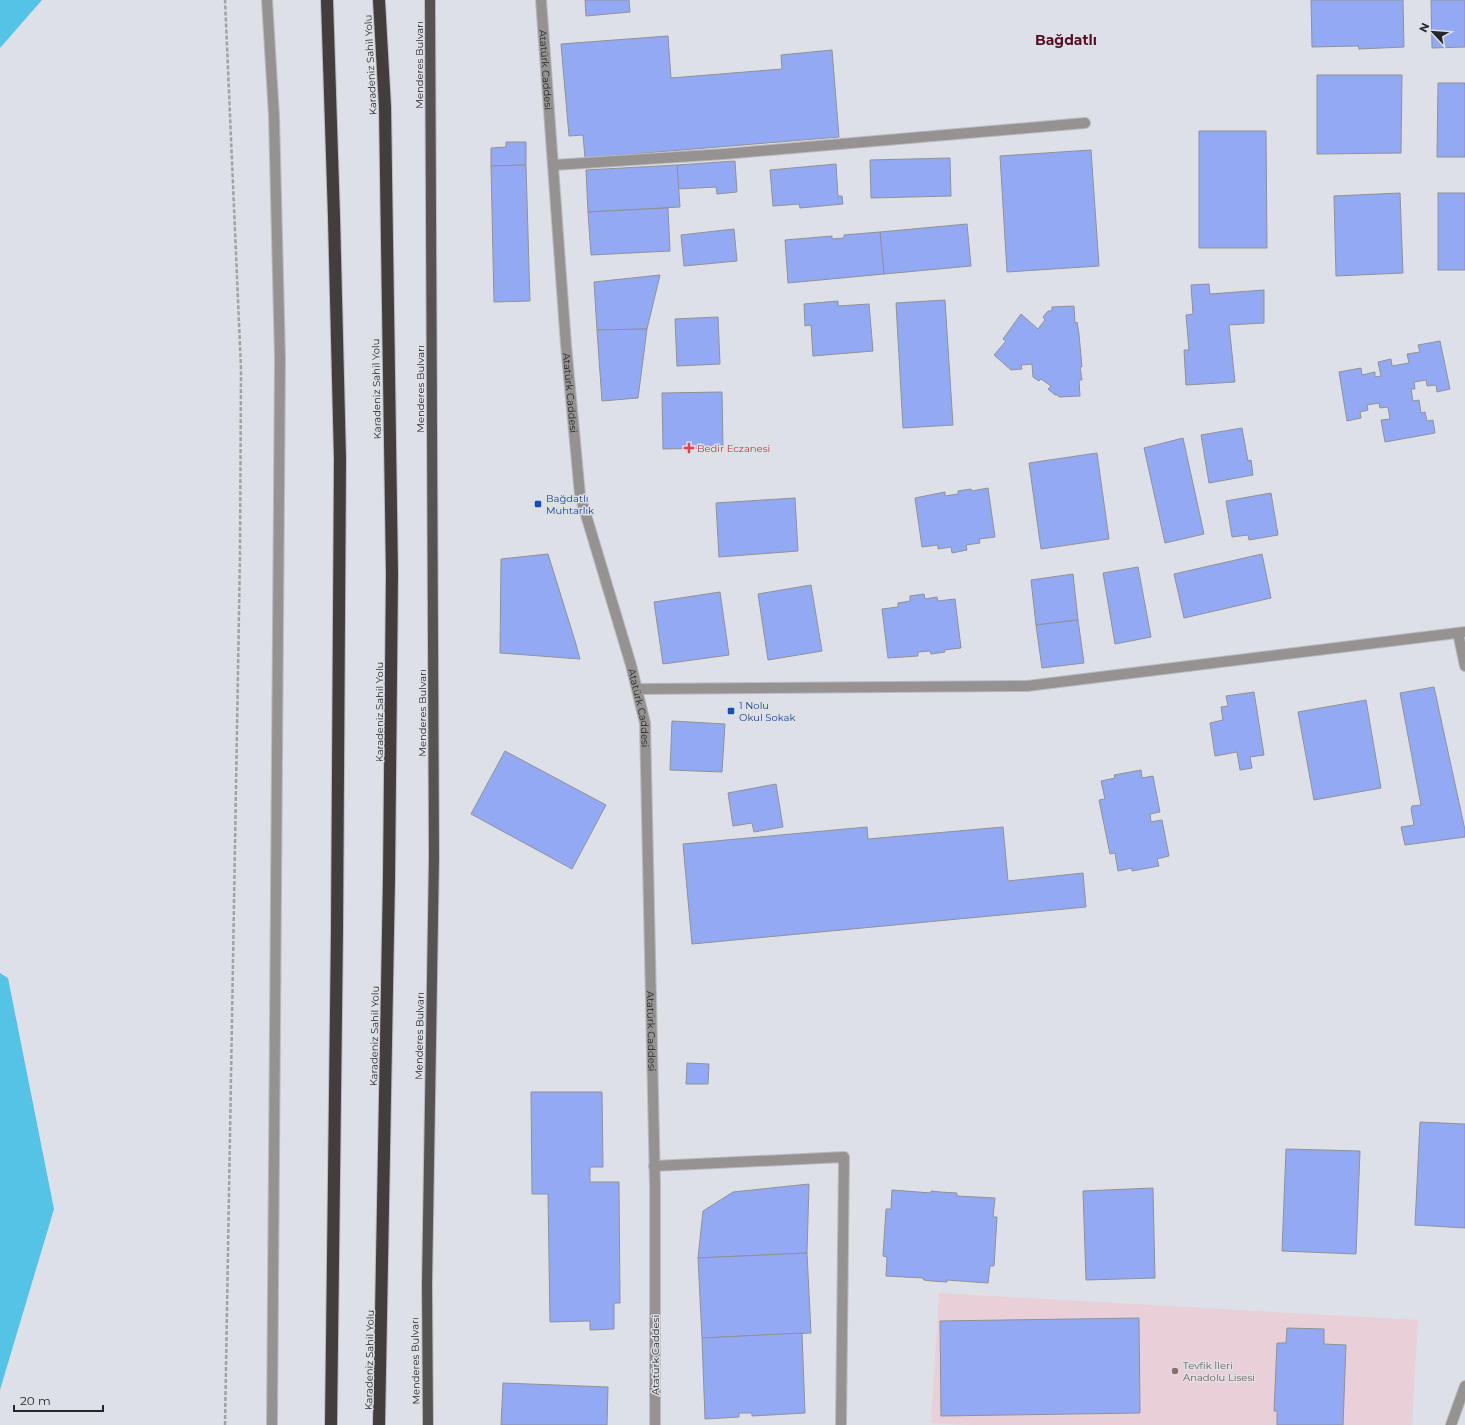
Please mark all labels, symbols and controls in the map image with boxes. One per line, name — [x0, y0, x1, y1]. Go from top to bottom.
north arrow — [1413, 12, 1453, 52]
street label: Karadeniz Sahil Yolu — [361, 14, 380, 116]
street label: Menderes Bulvarı — [413, 21, 426, 109]
text: N — [1416, 21, 1432, 35]
street label: Atatürk Caddesi — [536, 29, 555, 110]
district label: Bağdatlı — [1035, 31, 1097, 49]
street label: Karadeniz Sahil Yolu — [369, 339, 384, 439]
street label: Menderes Bulvarı — [414, 345, 427, 433]
street label: Atatürk Caddesi — [560, 352, 580, 434]
place label: Bedir Eczanesi — [697, 442, 770, 455]
marker: Bedir Eczanesi — [684, 443, 694, 453]
place label: Bağdatlı Muhtarlık — [546, 492, 594, 517]
marker: Bağdatlı Muhtarlık — [533, 499, 543, 509]
street label: Karadeniz Sahil Yolu — [373, 662, 386, 762]
street label: Atatürk Caddesi — [625, 667, 652, 748]
street label: Menderes Bulvarı — [416, 669, 429, 757]
place label: 1 Nolu Okul Sokak — [739, 699, 795, 724]
marker: 1 Nolu Okul Sokak — [726, 706, 736, 716]
street label: Karadeniz Sahil Yolu — [367, 986, 382, 1086]
street label: Atatürk Caddesi — [644, 991, 659, 1072]
street label: Menderes Bulvarı — [412, 992, 427, 1080]
street label: Karadeniz Sahil Yolu — [362, 1310, 377, 1410]
street label: Atatürk Caddesi — [649, 1315, 662, 1395]
street label: Menderes Bulvarı — [408, 1317, 423, 1405]
place label: Tevfik İleri Anadolu Lisesi — [1183, 1359, 1255, 1384]
marker: Tevfik İleri Anadolu Lisesi — [1170, 1366, 1180, 1376]
scale bar — [14, 1387, 103, 1413]
text: 20 m — [20, 1393, 51, 1408]

